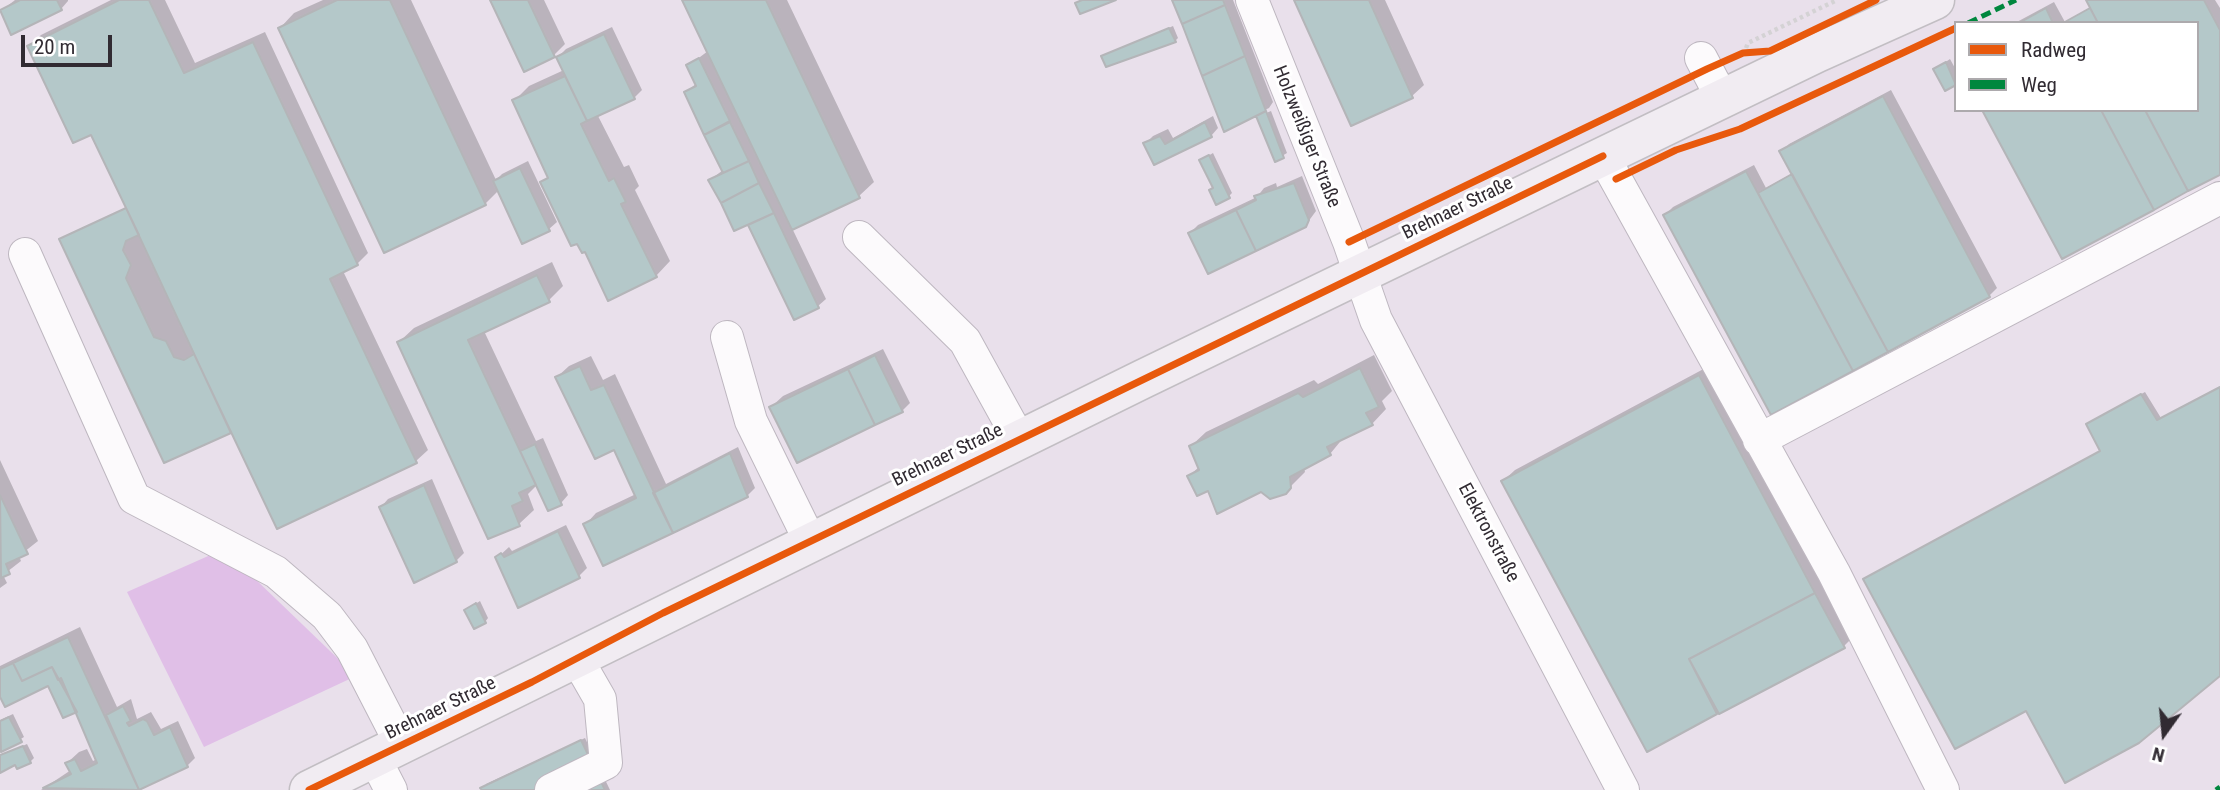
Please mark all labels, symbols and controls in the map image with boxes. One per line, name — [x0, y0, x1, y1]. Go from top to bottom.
scale bar — [24, 21, 116, 65]
legend — [1954, 21, 2199, 112]
text: 20 m — [34, 35, 75, 59]
text: Radweg — [2021, 38, 2086, 62]
street label: Holzweißiger Straße — [1267, 63, 1345, 211]
text: Weg — [2021, 73, 2057, 97]
street label: Brehnaer Straße — [1399, 172, 1517, 246]
street label: Brehnaer Straße — [889, 419, 1007, 493]
street label: Elektronstraße — [1452, 480, 1524, 586]
street label: Brehnaer Straße — [382, 672, 500, 746]
north arrow — [2129, 699, 2199, 769]
text: N — [2150, 742, 2167, 767]

